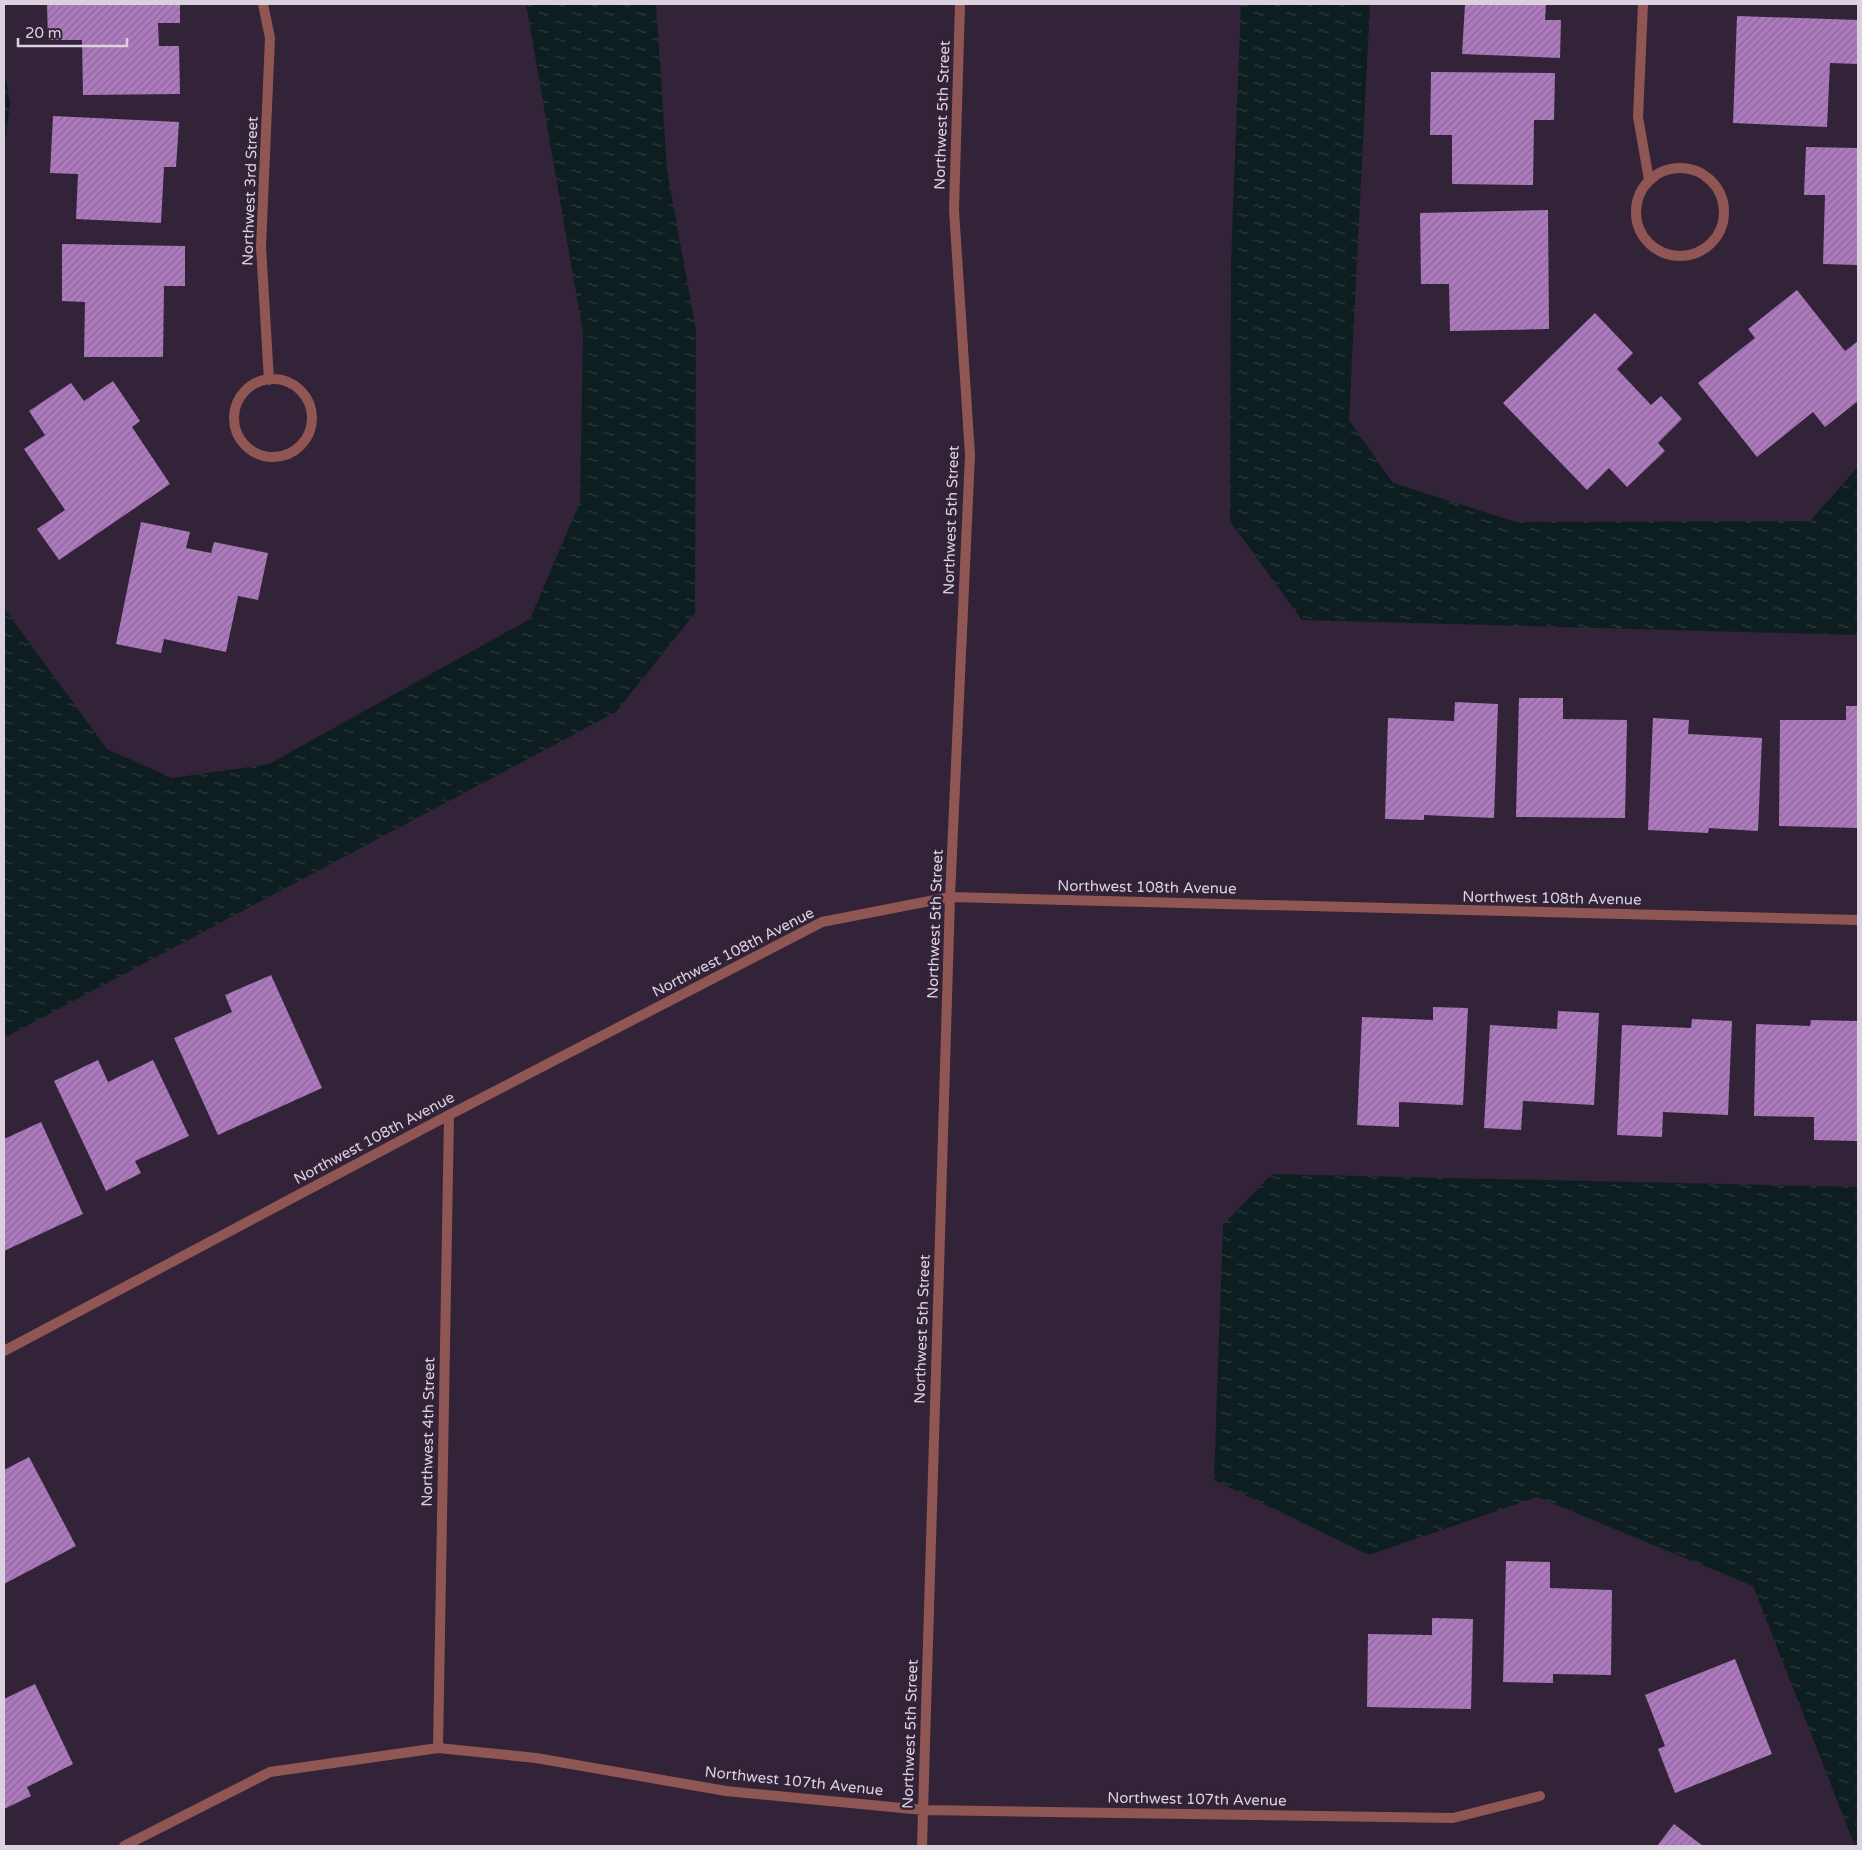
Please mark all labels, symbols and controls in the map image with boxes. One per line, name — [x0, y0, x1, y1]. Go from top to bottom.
scale bar — [18, 15, 126, 47]
text: 20 m — [25, 24, 62, 42]
street label: Northwest 5th Street — [930, 40, 954, 190]
street label: Northwest 3rd Street — [238, 116, 262, 266]
street label: Northwest 5th Street — [939, 445, 963, 595]
street label: Northwest 5th Street — [923, 849, 947, 999]
street label: Northwest 108th Avenue — [1057, 876, 1237, 898]
street label: Northwest 108th Avenue — [1462, 887, 1642, 909]
street label: Northwest 108th Avenue — [649, 903, 817, 1001]
street label: Northwest 108th Avenue — [291, 1088, 457, 1188]
street label: Northwest 5th Street — [910, 1254, 934, 1404]
street label: Northwest 4th Street — [418, 1357, 438, 1507]
street label: Northwest 5th Street — [898, 1659, 922, 1809]
street label: Northwest 107th Avenue — [704, 1763, 884, 1799]
street label: Northwest 107th Avenue — [1107, 1788, 1287, 1810]

